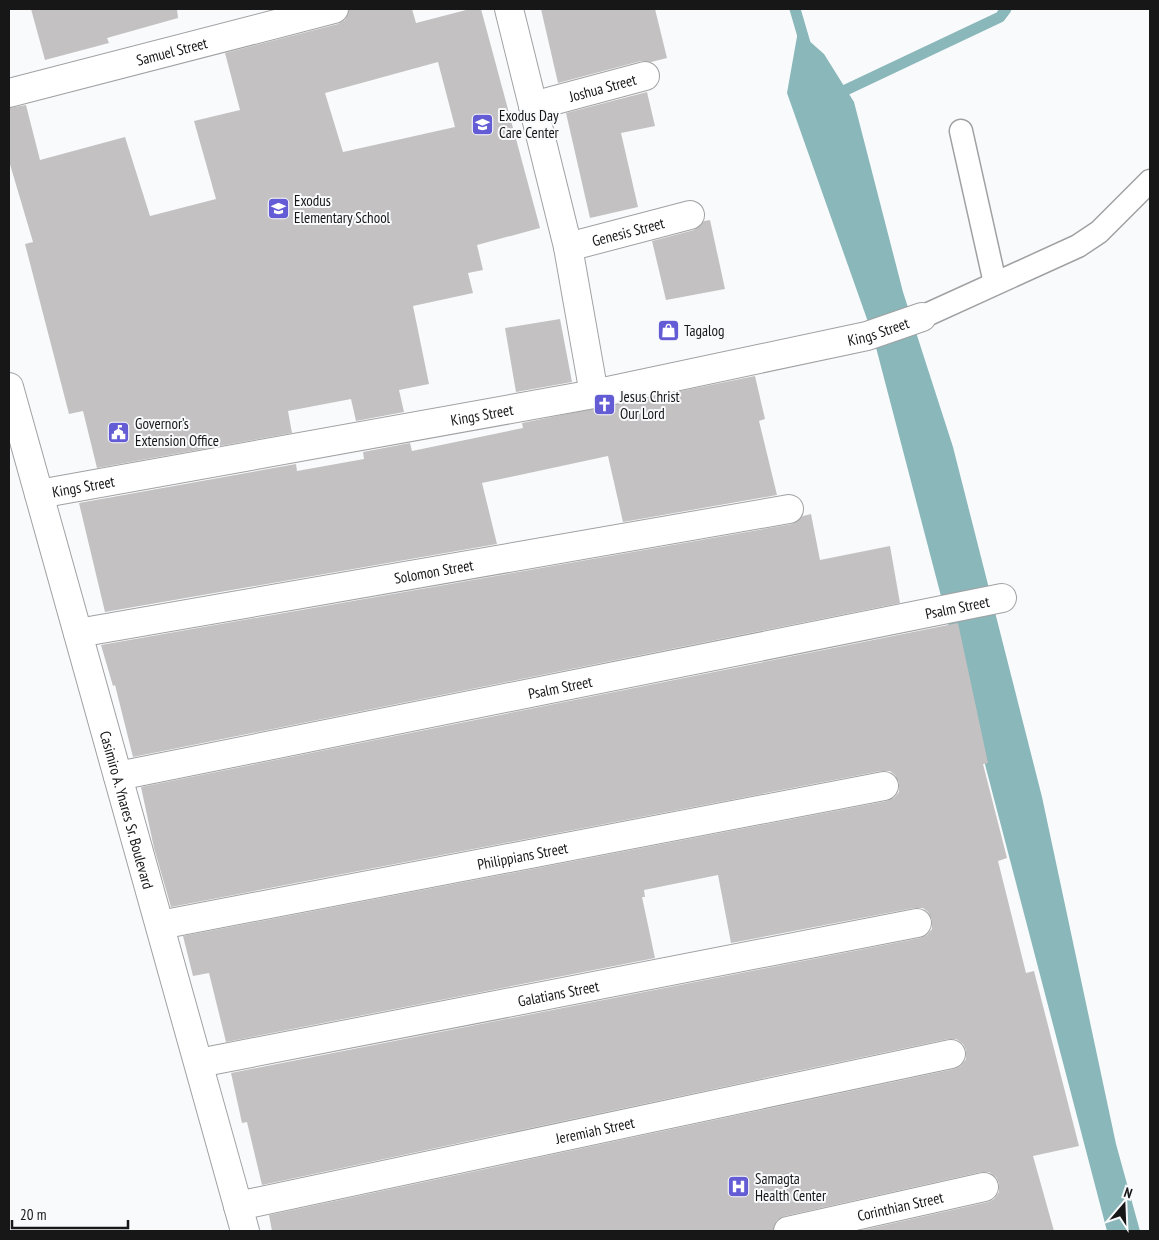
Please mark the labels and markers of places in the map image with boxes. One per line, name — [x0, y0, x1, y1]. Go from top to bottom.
place label: Exodus Day Care Center — [499, 106, 560, 142]
school or university icon: Exodus Day Care Center — [471, 112, 495, 136]
place label: Exodus Elementary School — [294, 191, 391, 227]
school or university icon: Exodus Elementary School — [266, 197, 290, 221]
shop icon: Tagalog — [656, 318, 680, 342]
place label: Tagalog — [684, 321, 724, 340]
place label: Jesus Christ Our Lord — [619, 387, 680, 423]
church icon: Jesus Christ Our Lord — [592, 393, 616, 417]
place label: Governor’s Extension Office — [135, 414, 219, 450]
public building icon: Governor’s Extension Office — [107, 420, 131, 444]
place label: Samagta Health Center — [755, 1169, 827, 1205]
hospital icon: Samagta Health Center — [727, 1175, 751, 1199]

